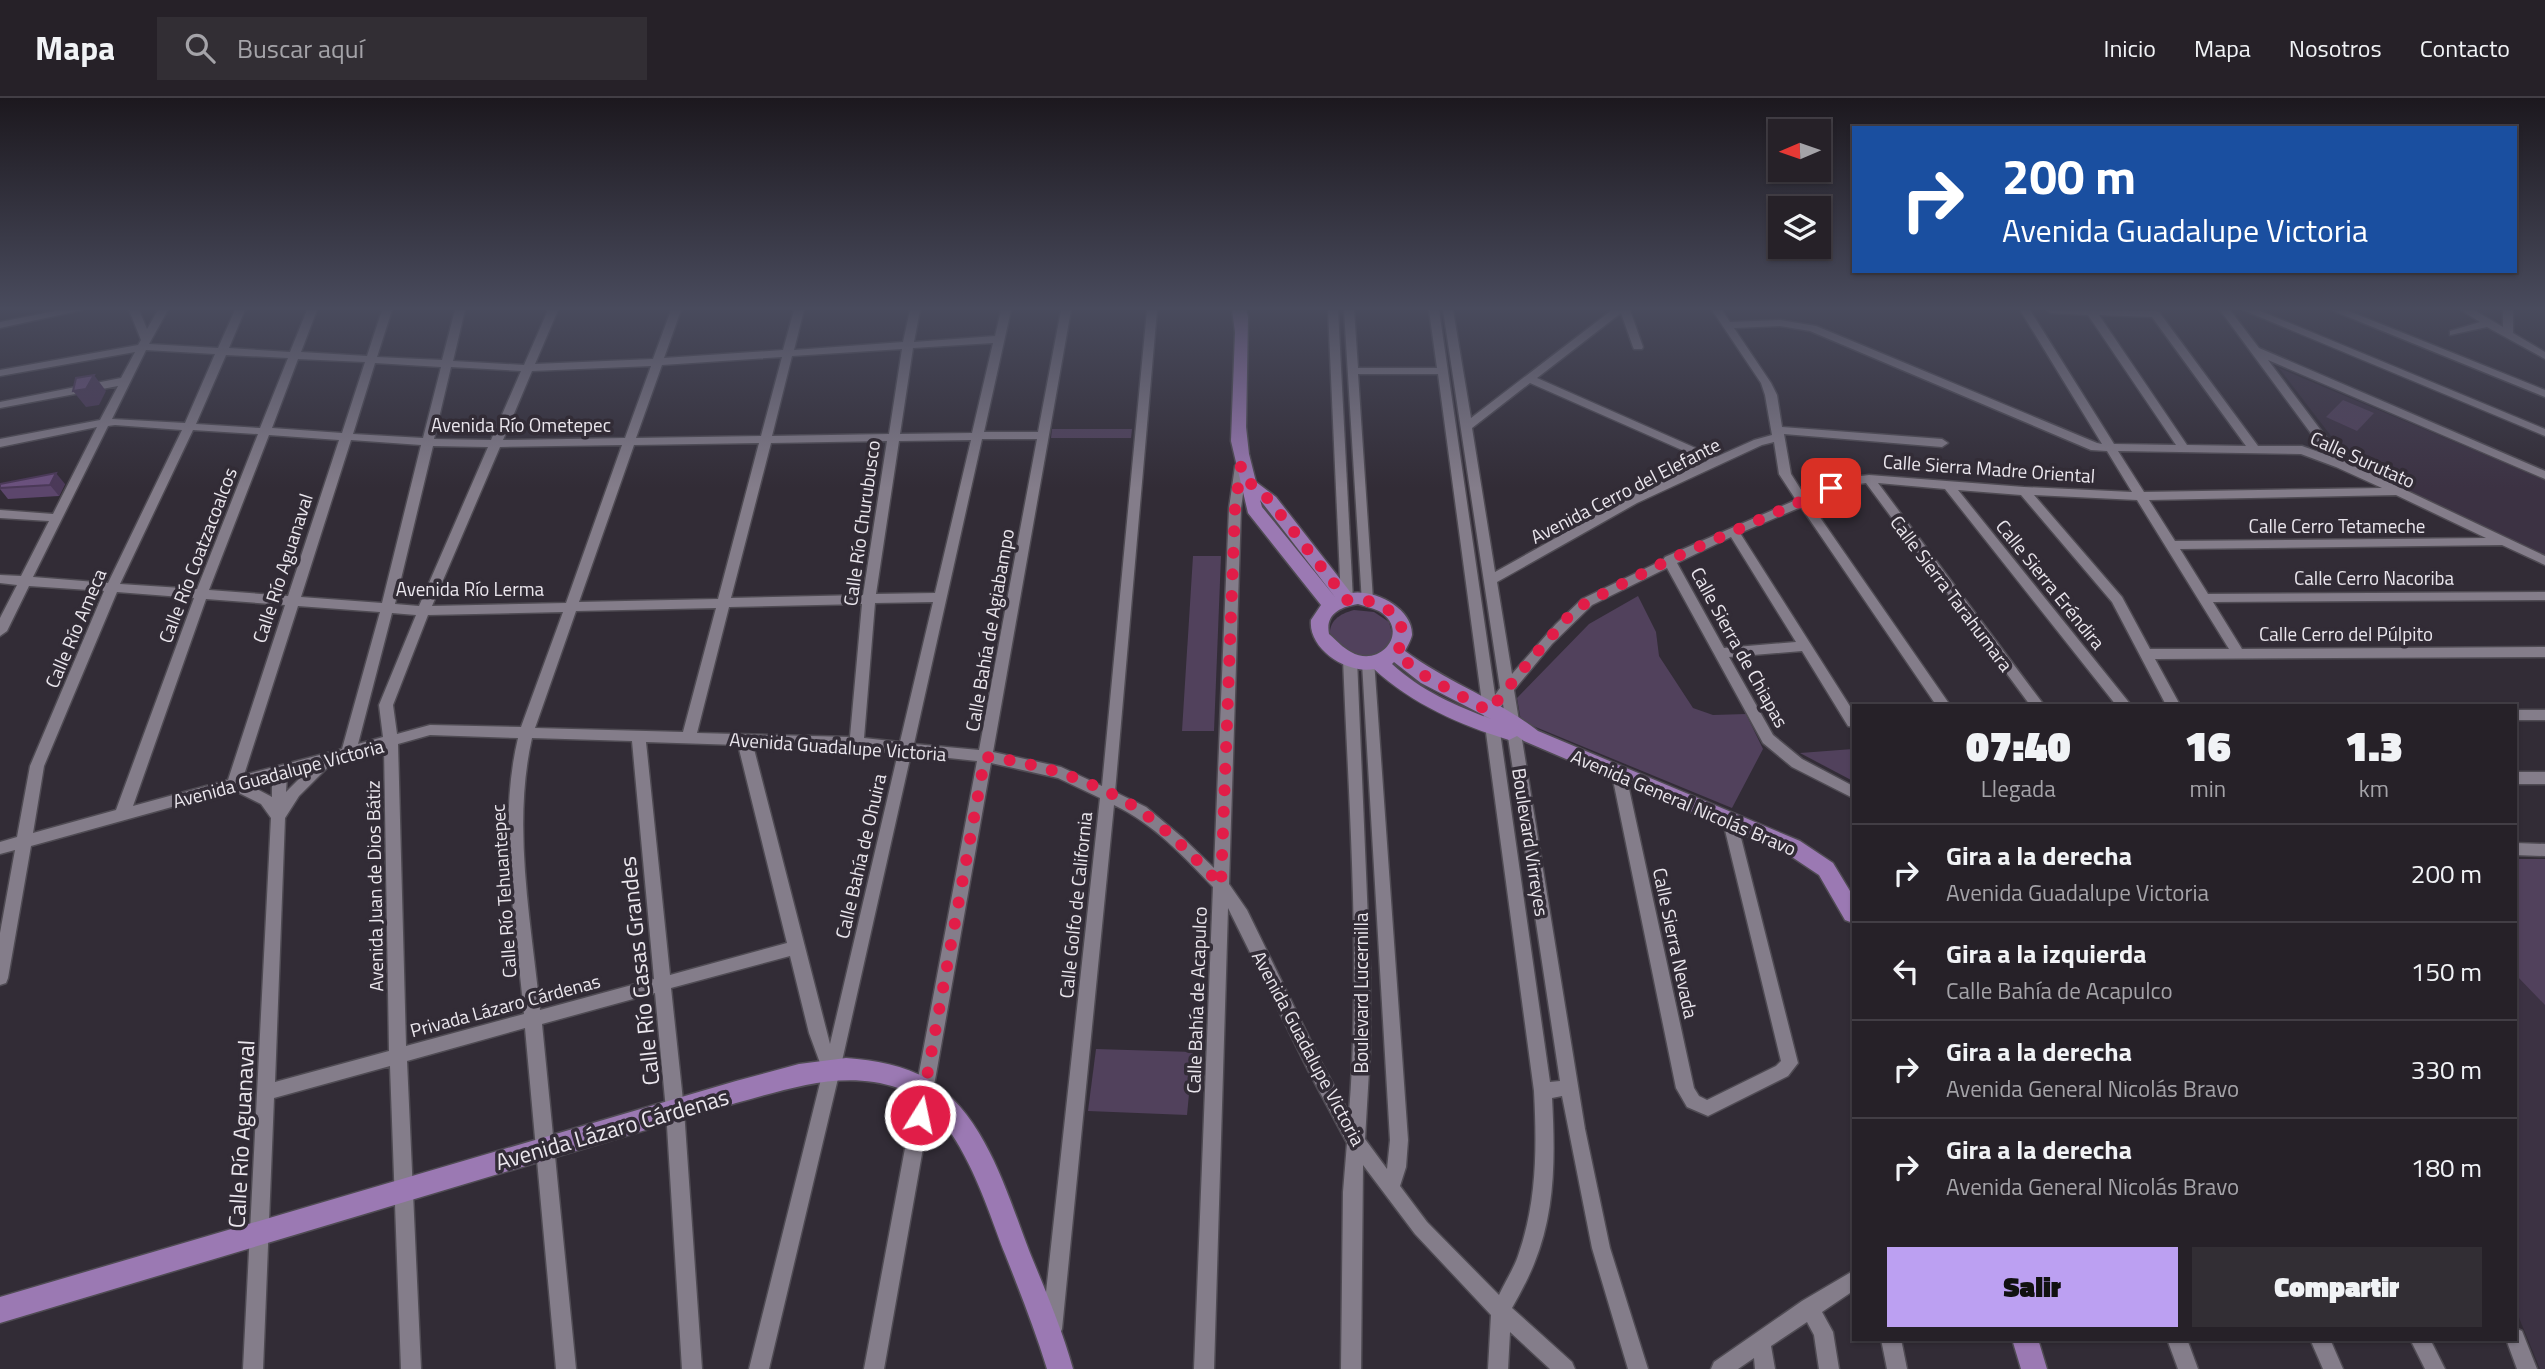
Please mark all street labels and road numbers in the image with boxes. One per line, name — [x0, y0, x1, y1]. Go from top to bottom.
street label: Avenida Río Ometepec — [431, 410, 611, 439]
street label: Calle Surutato — [2306, 423, 2420, 495]
street label: Avenida Cerro del Elefante — [1525, 430, 1725, 550]
street label: Calle Río Churubusco — [835, 438, 887, 608]
street label: Calle Sierra Madre Oriental — [1882, 446, 2096, 490]
street label: Calle Río Coatzacoalcos — [150, 463, 244, 647]
street label: Calle Río Aguanaval — [244, 490, 320, 646]
street label: Calle Sierra Tarahumara — [1884, 509, 2021, 678]
street label: Calle Cerro Tetameche — [2249, 511, 2425, 540]
street label: Calle Sierra Eréndira — [1989, 513, 2113, 656]
street label: Calle Bahía de Agiabampo — [957, 526, 1021, 734]
street label: Calle Sierra de Chiapas — [1684, 561, 1796, 733]
street label: Calle Río Ameca — [37, 563, 113, 692]
street label: Calle Cerro Nacoriba — [2294, 563, 2455, 592]
street label: Avenida Río Lerma — [396, 574, 545, 603]
street label: Calle Cerro del Púlpito — [2259, 619, 2433, 648]
street label: Avenida Guadalupe Victoria — [729, 724, 948, 768]
street label: Avenida Guadalupe Victoria — [169, 731, 387, 815]
street label: Avenida General Nicolás Bravo — [1567, 741, 1801, 863]
street label: Boulevard Virreyes — [1505, 766, 1557, 918]
street label: Calle Bahía de Ohuira — [827, 770, 893, 941]
street label: Avenida Juan de Dios Bátiz — [358, 780, 390, 992]
street label: Calle Río Tehuantepec — [482, 803, 524, 979]
street label: Calle Golfo de California — [1051, 810, 1099, 1000]
street label: Calle Río Casas Grandes — [610, 855, 668, 1087]
street label: Calle Sierra Nevada — [1646, 865, 1706, 1022]
street label: Calle Bahía de Acapulco — [1178, 906, 1214, 1094]
street label: Boulevard Lucernilla — [1346, 912, 1375, 1073]
street label: Avenida Guadalupe Victoria — [1245, 945, 1373, 1151]
street label: Privada Lázaro Cárdenas — [407, 966, 604, 1044]
street label: Calle Río Aguanaval — [219, 1039, 263, 1229]
street label: Avenida Lázaro Cárdenas — [491, 1079, 733, 1179]

